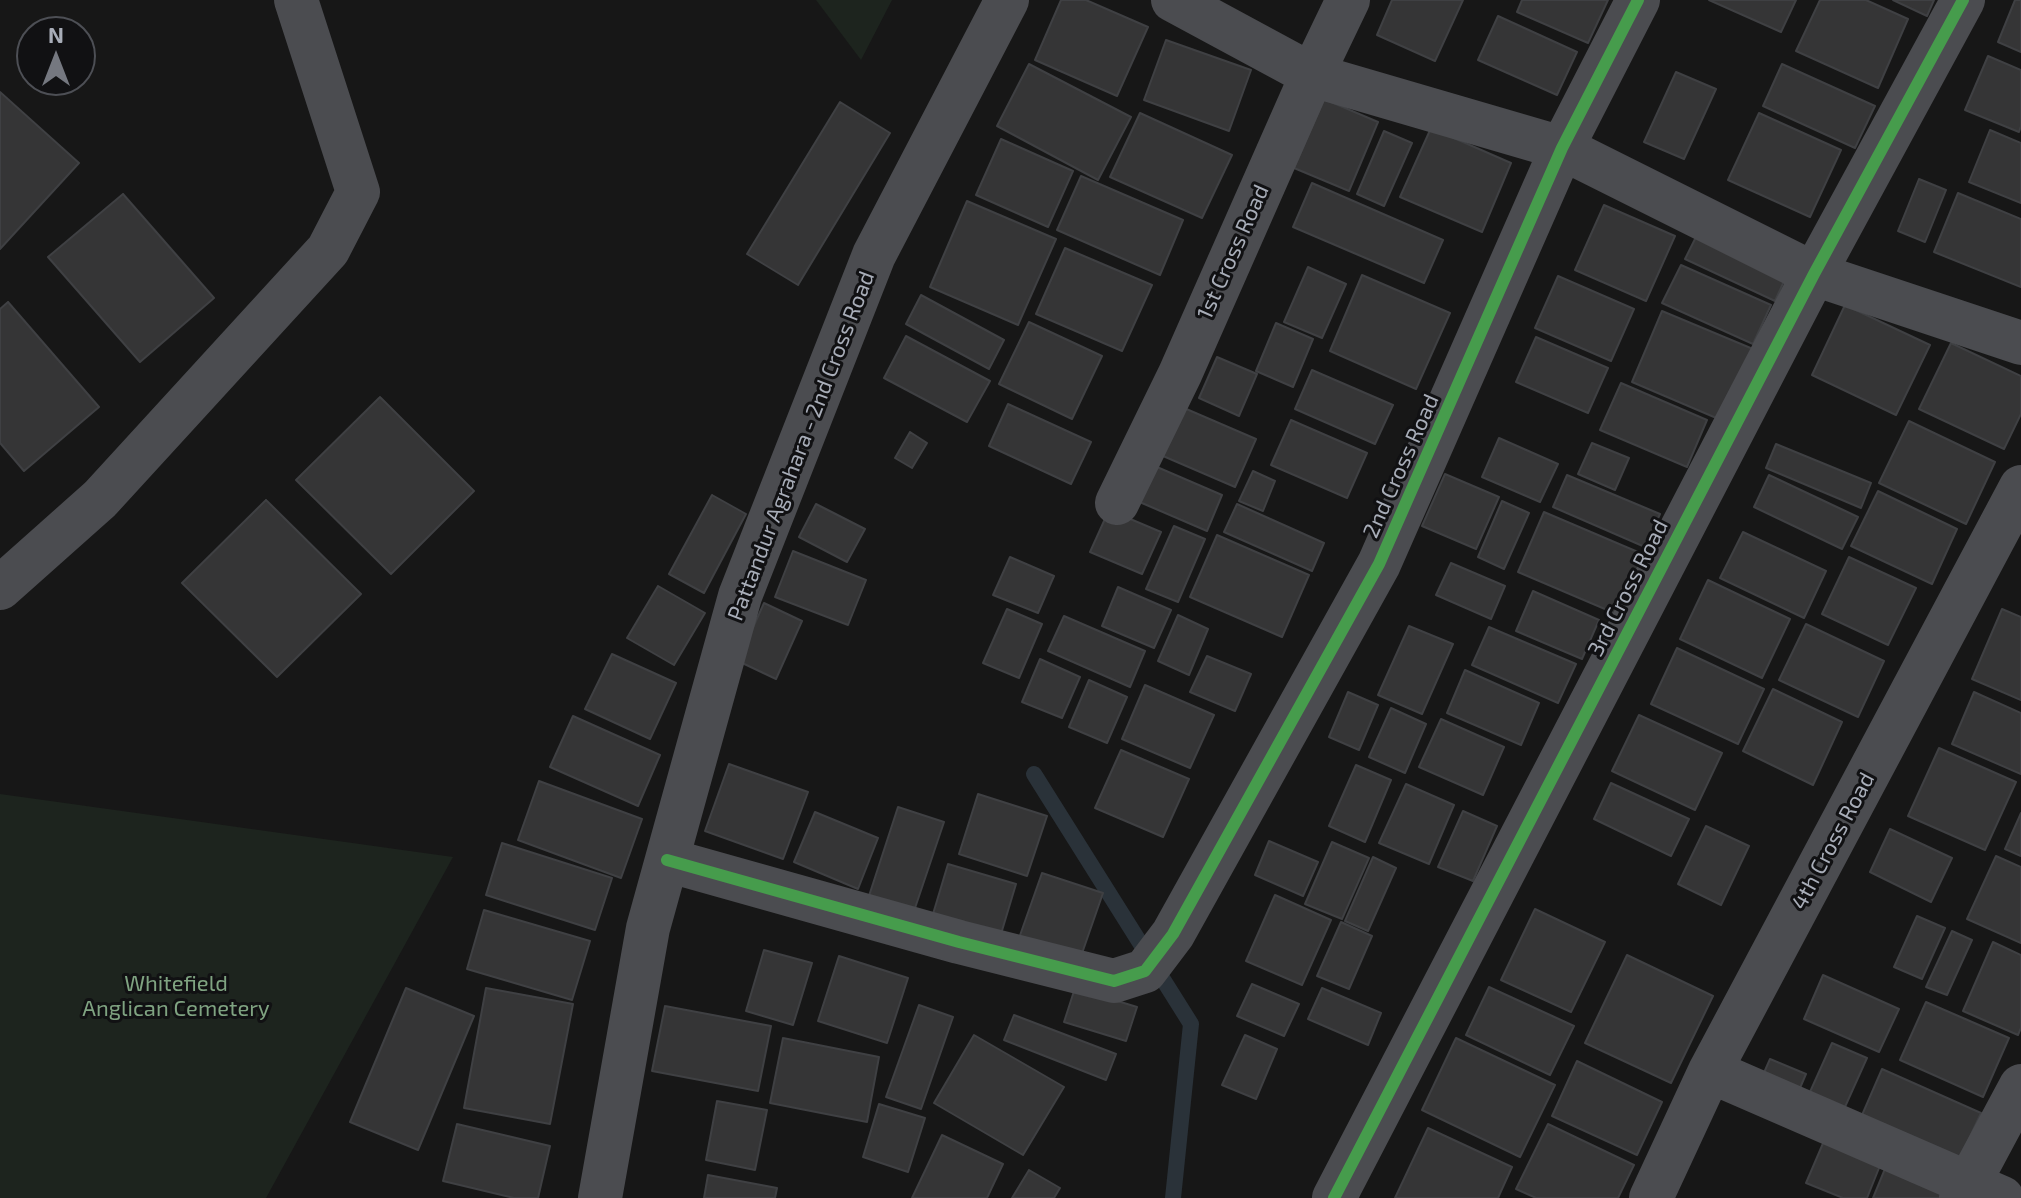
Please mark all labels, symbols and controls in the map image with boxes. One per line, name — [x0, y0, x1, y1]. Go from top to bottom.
north arrow — [16, 16, 96, 96]
text: N — [48, 21, 64, 47]
street label: 1st Cross Road — [1192, 181, 1274, 323]
street label: Pattandur Agrahara - 2nd Cross Road — [722, 268, 880, 624]
street label: 2nd Cross Road — [1358, 390, 1444, 542]
street label: 3rd Cross Road — [1582, 515, 1674, 661]
street label: 4th Cross Road — [1786, 768, 1880, 914]
park label: Whitefield Anglican Cemetery — [82, 971, 270, 1022]

